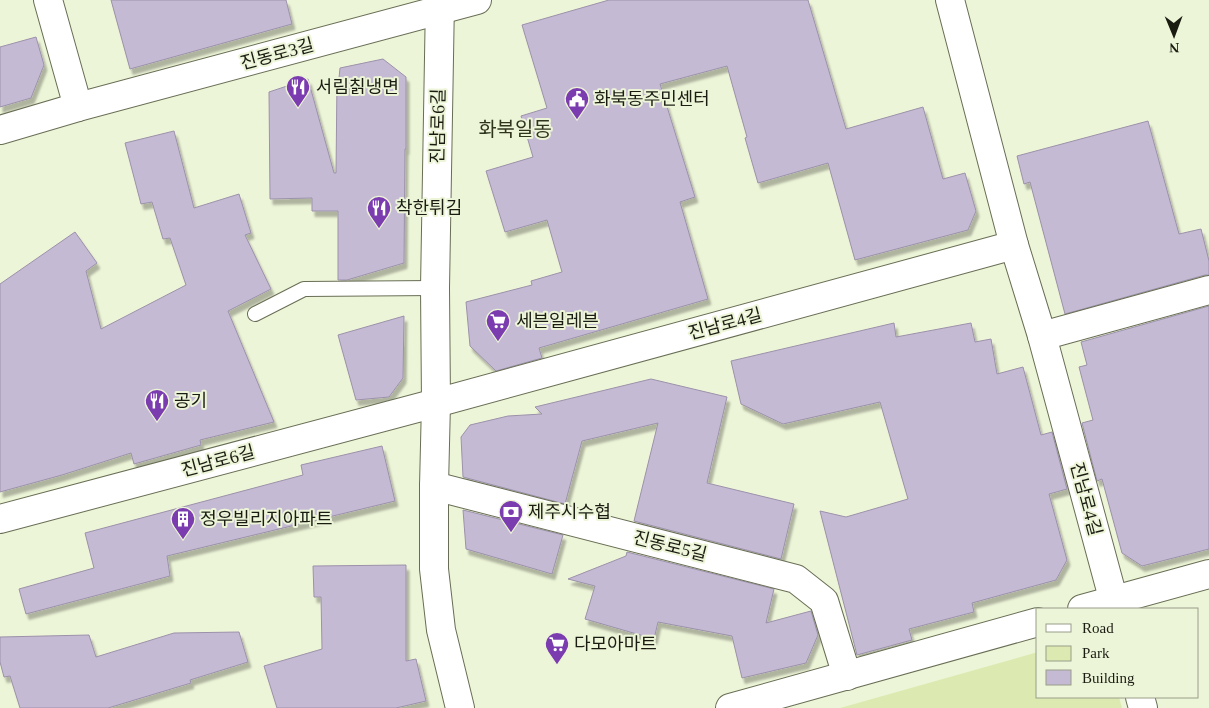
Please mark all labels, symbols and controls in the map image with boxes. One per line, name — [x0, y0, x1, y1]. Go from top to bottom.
north arrow — [1149, 10, 1199, 60]
street label: 진동로3길 — [238, 35, 316, 73]
text: N — [1169, 40, 1179, 55]
restaurant icon: 서림칡냉면 — [285, 74, 311, 108]
place label: 서림칡냉면 — [316, 77, 399, 97]
public building icon: 화북동주민센터 — [564, 86, 590, 120]
street label: 진남로6길 — [427, 88, 449, 164]
place label: 화북동주민센터 — [594, 89, 710, 109]
district label: 화북일동 — [478, 118, 552, 140]
restaurant icon: 착한튀김 — [366, 195, 392, 229]
place label: 착한튀김 — [396, 198, 462, 218]
street label: 진남로4길 — [686, 305, 764, 343]
supermarket icon: 세븐일레븐 — [485, 308, 511, 342]
place label: 세븐일레븐 — [516, 311, 599, 331]
restaurant icon: 공기 — [144, 388, 170, 422]
place label: 공기 — [174, 391, 207, 411]
street label: 진남로6길 — [179, 442, 257, 480]
street label: 진남로4길 — [1067, 460, 1105, 538]
bank icon: 제주시수협 — [498, 499, 524, 533]
place label: 제주시수협 — [528, 502, 611, 522]
building icon: 정우빌리지아파트 — [170, 506, 196, 540]
place label: 정우빌리지아파트 — [200, 509, 332, 529]
street label: 진동로5길 — [631, 527, 709, 565]
legend — [1036, 608, 1199, 698]
text: Road — [1082, 620, 1114, 636]
supermarket icon: 다모아마트 — [544, 631, 570, 665]
place label: 다모아마트 — [574, 634, 657, 654]
text: Park — [1082, 645, 1110, 661]
text: Building — [1082, 670, 1135, 686]

